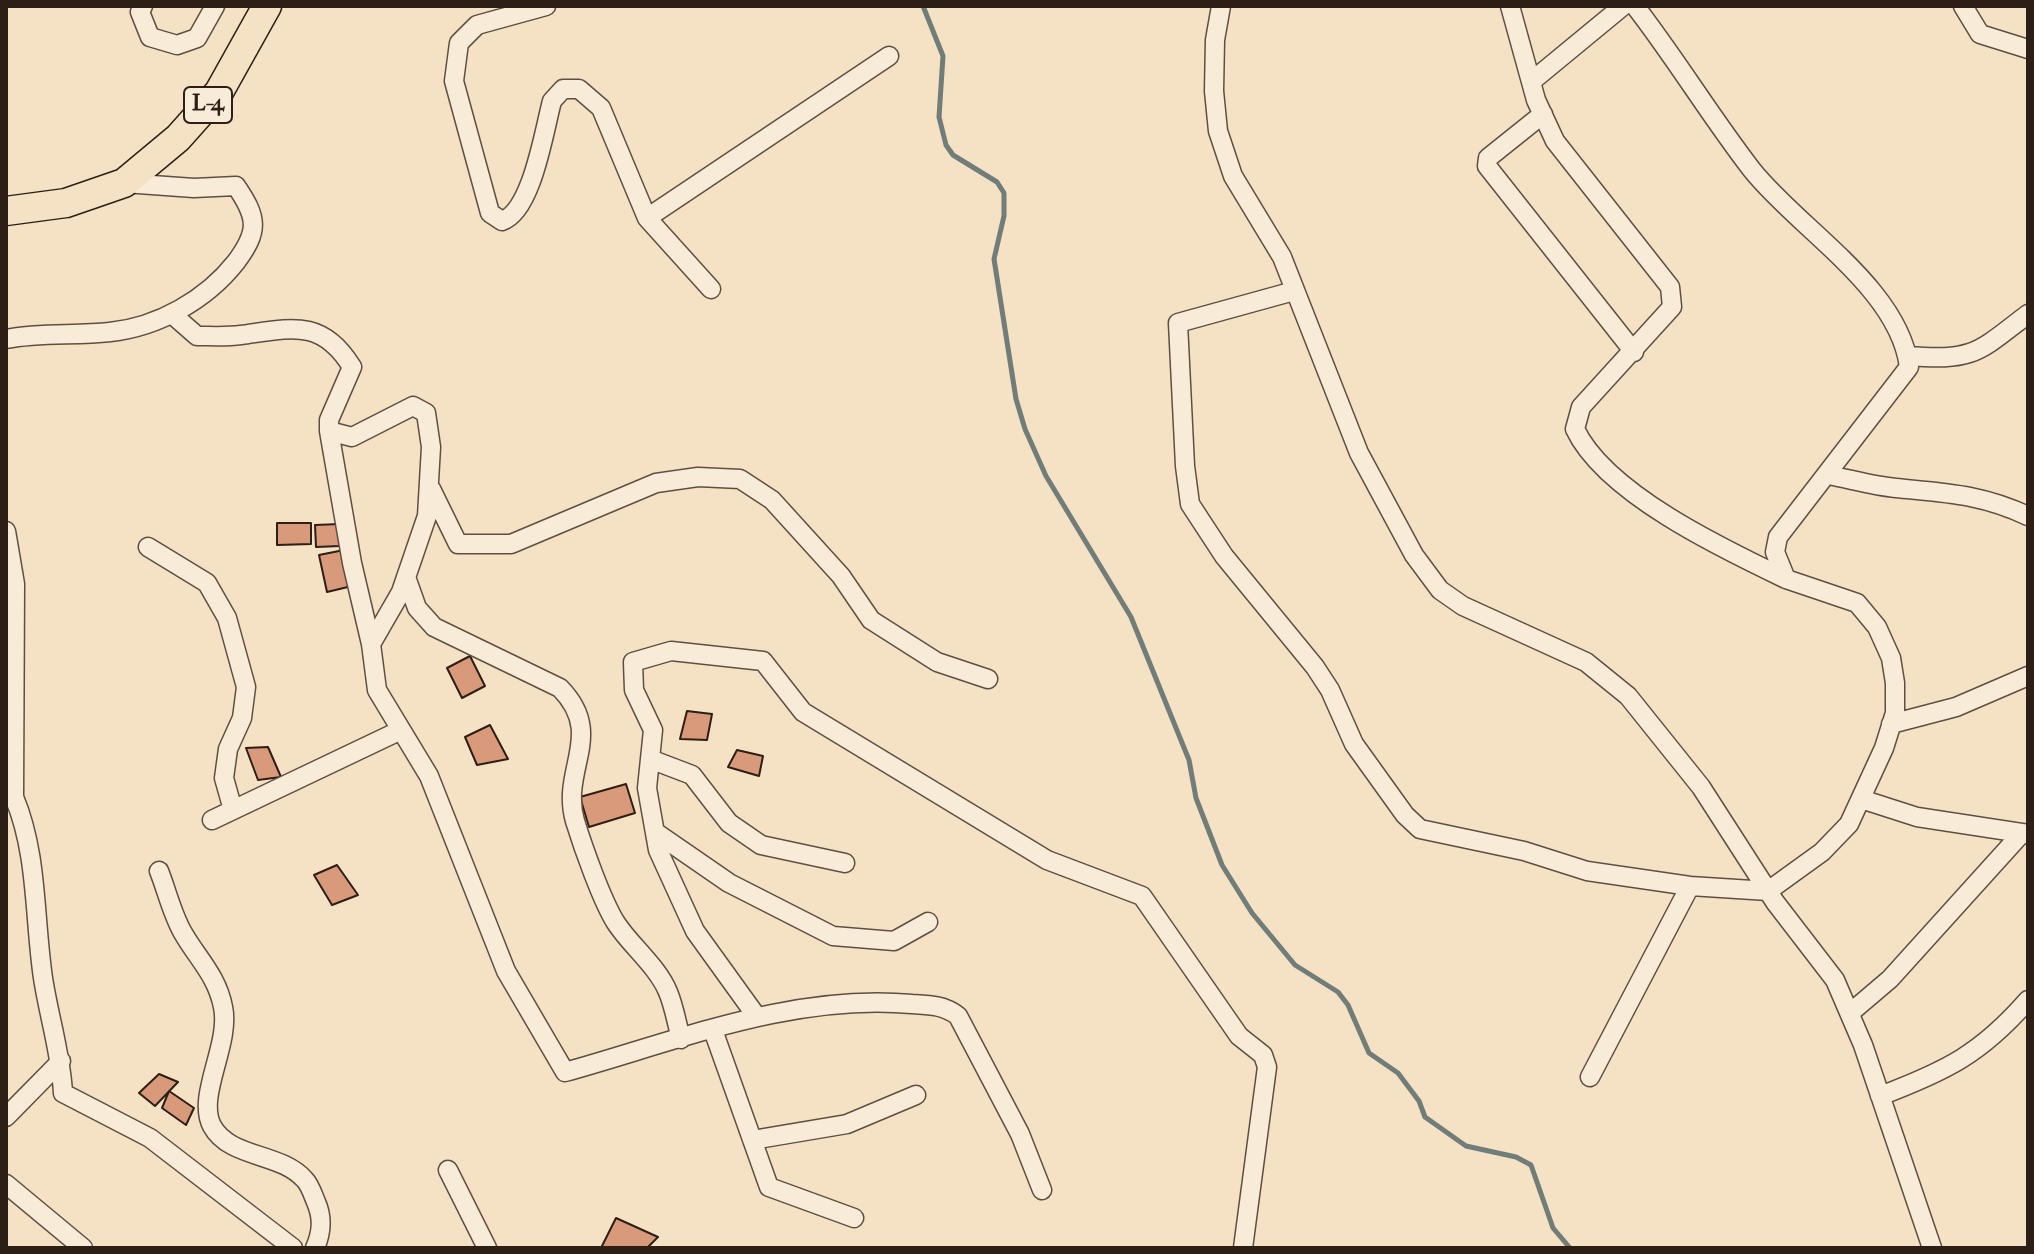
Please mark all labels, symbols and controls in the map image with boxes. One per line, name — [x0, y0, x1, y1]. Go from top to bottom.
road number: L-4 — [184, 87, 232, 123]

